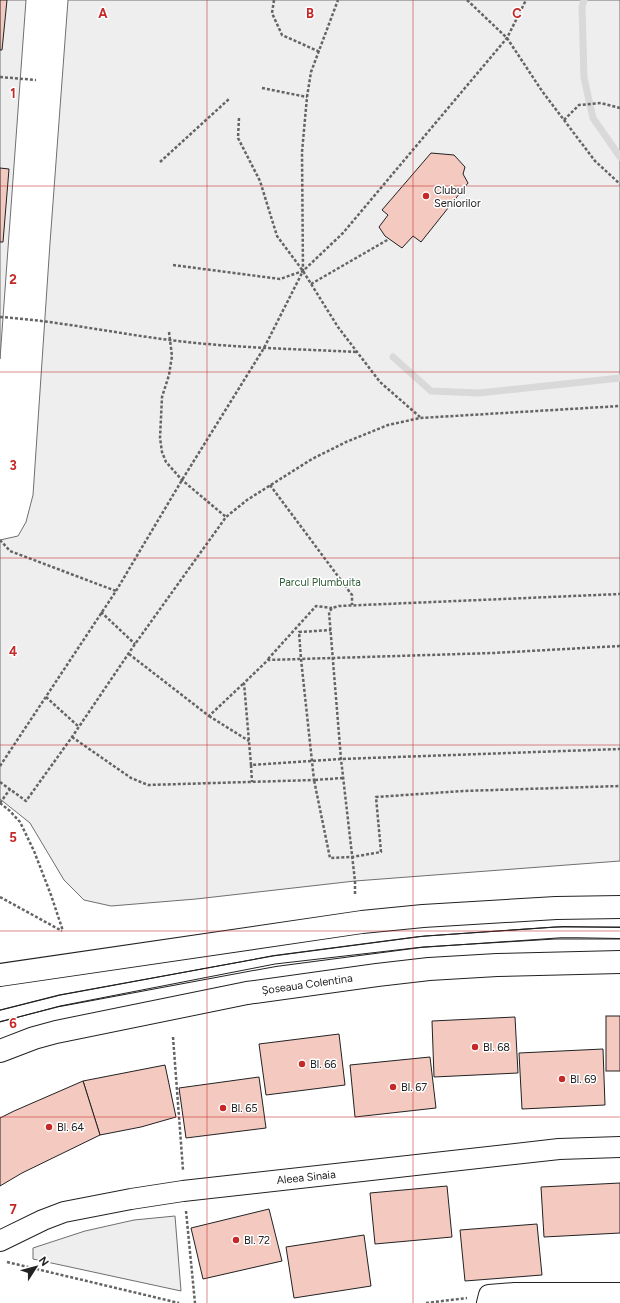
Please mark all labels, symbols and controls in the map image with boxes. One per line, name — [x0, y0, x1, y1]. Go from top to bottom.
text: A — [98, 6, 108, 21]
text: B — [306, 6, 314, 21]
text: C — [512, 6, 522, 21]
text: 1 — [10, 86, 16, 101]
place label: Clubul Seniorilor — [434, 184, 481, 210]
marker: Clubul Seniorilor — [421, 191, 431, 201]
text: 2 — [9, 272, 17, 287]
text: 3 — [9, 458, 17, 473]
park label: Parcul Plumbuita — [279, 576, 361, 589]
text: 4 — [9, 644, 17, 659]
text: 5 — [9, 830, 17, 845]
street label: Șoseaua Colentina — [261, 972, 353, 997]
text: 6 — [9, 1016, 17, 1031]
place label: Bl. 68 — [483, 1041, 510, 1054]
marker: Bl. 68 — [470, 1042, 480, 1052]
place label: Bl. 66 — [310, 1058, 337, 1071]
marker: Bl. 66 — [297, 1059, 307, 1069]
place label: Bl. 69 — [570, 1073, 597, 1086]
marker: Bl. 69 — [557, 1074, 567, 1084]
place label: Bl. 67 — [401, 1081, 427, 1094]
marker: Bl. 67 — [388, 1082, 398, 1092]
place label: Bl. 65 — [231, 1102, 258, 1115]
marker: Bl. 65 — [218, 1103, 228, 1113]
place label: Bl. 64 — [57, 1121, 84, 1134]
marker: Bl. 64 — [44, 1122, 54, 1132]
street label: Aleea Sinaia — [276, 1168, 336, 1187]
text: 7 — [9, 1202, 17, 1217]
place label: Bl. 72 — [244, 1234, 270, 1247]
marker: Bl. 72 — [231, 1235, 241, 1245]
north arrow — [16, 1247, 56, 1287]
text: N — [36, 1254, 51, 1269]

